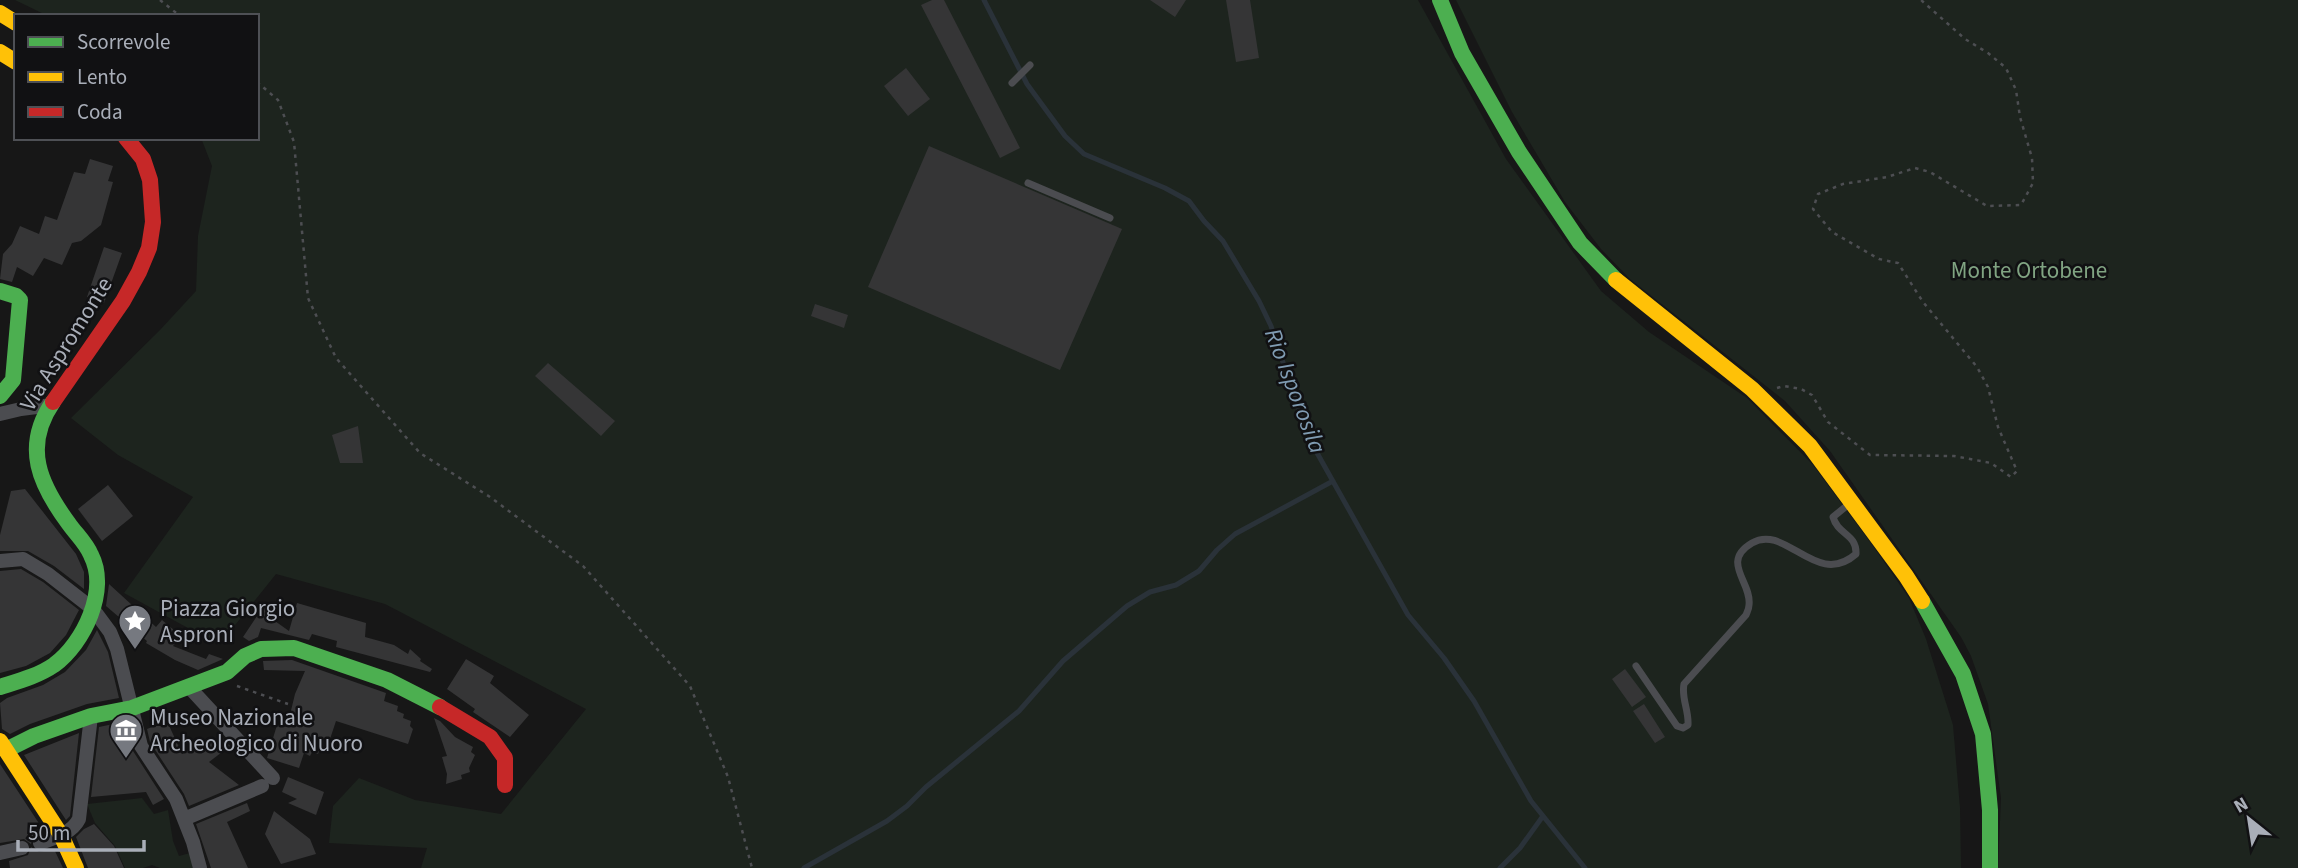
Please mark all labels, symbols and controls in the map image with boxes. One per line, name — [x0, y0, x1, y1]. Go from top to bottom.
legend — [14, 14, 259, 140]
text: Scorrevole — [77, 27, 171, 57]
text: Lento — [77, 62, 127, 92]
text: Coda — [77, 97, 123, 127]
park label: Monte Ortobene — [1951, 254, 2107, 287]
street label: Via Aspromonte — [12, 271, 120, 417]
water label: Rio Isporosila — [1255, 323, 1335, 459]
place label: Piazza Giorgio Asproni — [160, 592, 295, 651]
place icon: Piazza Giorgio Asproni — [116, 602, 154, 651]
place label: Museo Nazionale Archeologico di Nuoro — [150, 701, 363, 760]
museum icon: Museo Nazionale Archeologico di Nuoro — [107, 711, 145, 760]
north arrow — [2214, 784, 2284, 854]
text: N — [2229, 791, 2253, 820]
scale bar — [18, 808, 144, 852]
text: 50 m — [28, 818, 70, 848]

